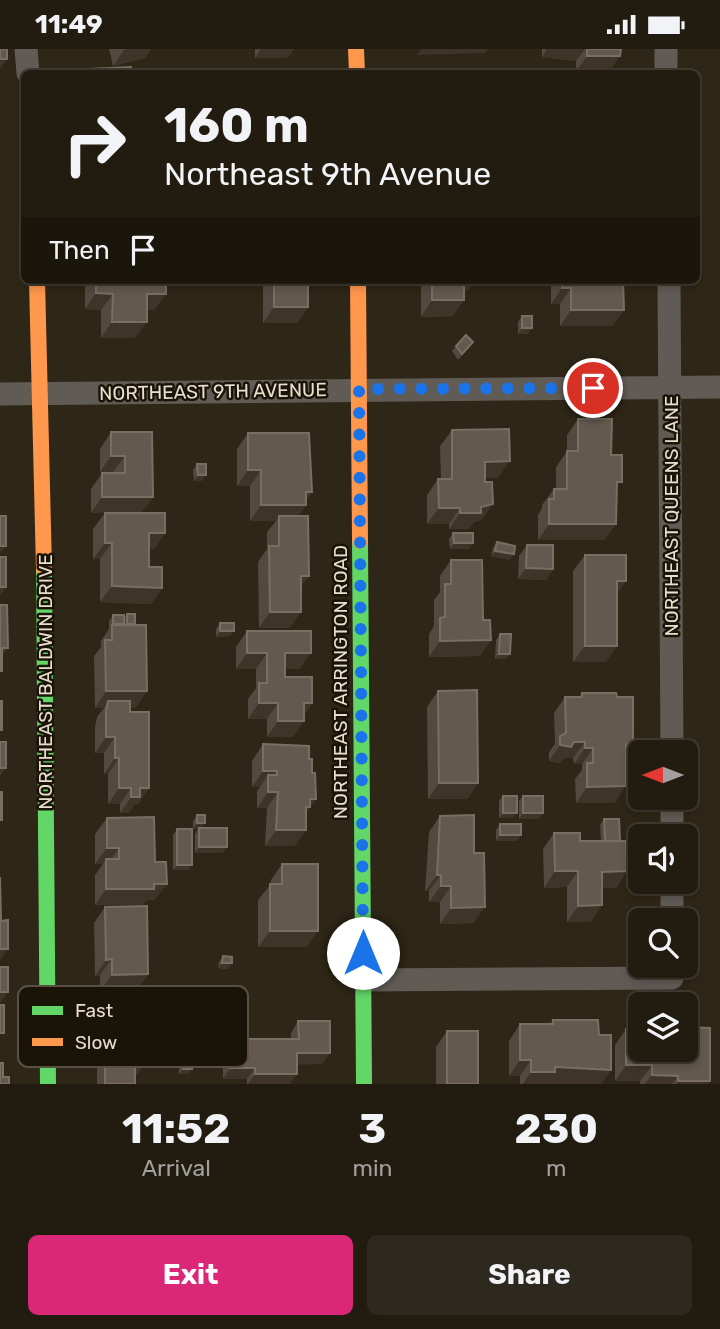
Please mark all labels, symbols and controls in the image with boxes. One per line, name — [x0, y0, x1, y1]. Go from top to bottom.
text: 11:49 — [35, 9, 103, 40]
text: 160 m — [164, 96, 309, 154]
icon: right — [49, 98, 140, 189]
text: Northeast 9th Avenue — [164, 155, 491, 193]
icon: arrive — [124, 231, 162, 269]
text: Then — [49, 235, 110, 266]
pin — [563, 358, 623, 418]
icon: arrive — [574, 369, 612, 407]
street label: NORTHEAST 9TH AVENUE — [99, 378, 327, 405]
street label: NORTHEAST QUEENS LANE — [660, 396, 683, 636]
street label: NORTHEAST ARRINGTON ROAD — [329, 545, 352, 819]
street label: NORTHEAST BALDWIN DRIVE — [34, 554, 57, 810]
north arrow — [628, 740, 698, 810]
map controls — [628, 740, 698, 1062]
button: sound — [628, 824, 698, 894]
button: search — [628, 908, 698, 978]
position arrow — [326, 916, 400, 990]
legend — [18, 986, 248, 1067]
button: layers — [628, 992, 698, 1062]
text: Fast — [75, 999, 114, 1022]
text: Slow — [75, 1031, 117, 1054]
text: 11:52 — [122, 1104, 230, 1154]
text: 3 — [359, 1104, 386, 1154]
text: 230 — [514, 1104, 598, 1154]
text: Arrival — [142, 1154, 211, 1182]
text: min — [352, 1154, 392, 1182]
text: m — [546, 1154, 566, 1182]
button: Exit — [28, 1235, 353, 1315]
button: Share — [367, 1235, 692, 1315]

